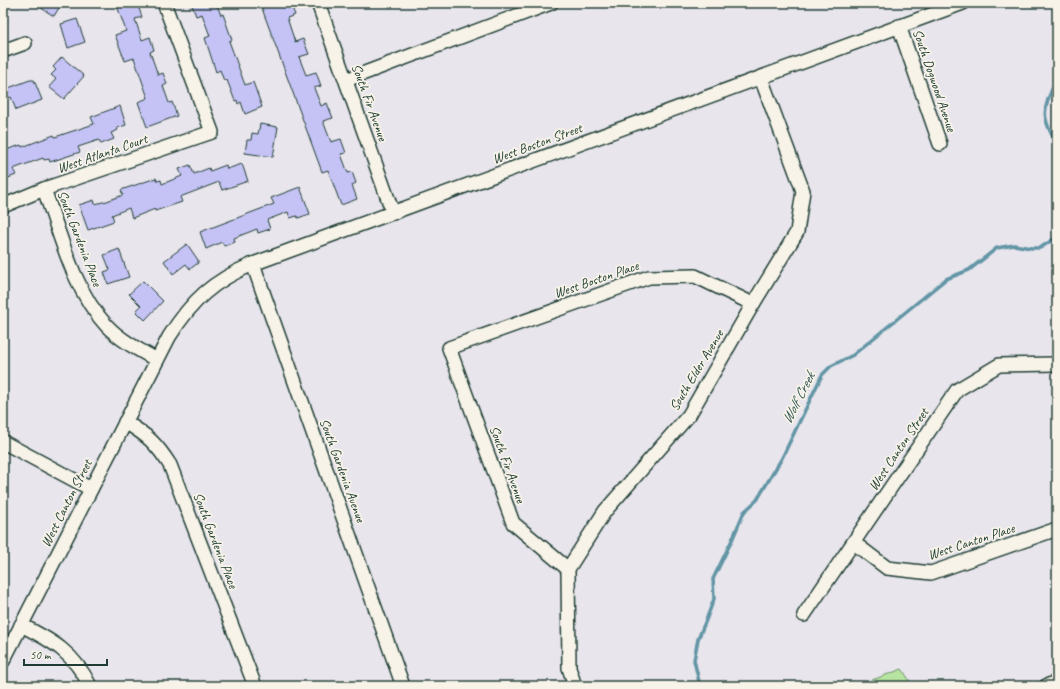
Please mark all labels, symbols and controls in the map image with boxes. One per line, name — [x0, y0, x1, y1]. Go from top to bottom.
street label: South Dogwood Avenue — [909, 27, 960, 135]
street label: South Fir Avenue — [348, 61, 392, 144]
street label: West Boston Street — [490, 119, 585, 168]
street label: West Atlanta Court — [55, 130, 151, 177]
street label: South Gardenia Place — [53, 188, 106, 290]
street label: West Boston Place — [552, 257, 642, 302]
street label: South Elder Avenue — [666, 325, 728, 414]
water label: Wolf Creek — [778, 367, 820, 427]
street label: West Canton Street — [865, 404, 933, 494]
street label: South Gardenia Avenue — [316, 416, 370, 526]
street label: South Fir Avenue — [486, 423, 530, 506]
street label: West Canton Street — [37, 456, 96, 550]
street label: South Gardenia Place — [189, 490, 242, 592]
street label: West Canton Place — [926, 519, 1018, 563]
scale bar — [24, 641, 107, 667]
text: 50 m — [30, 647, 52, 663]

